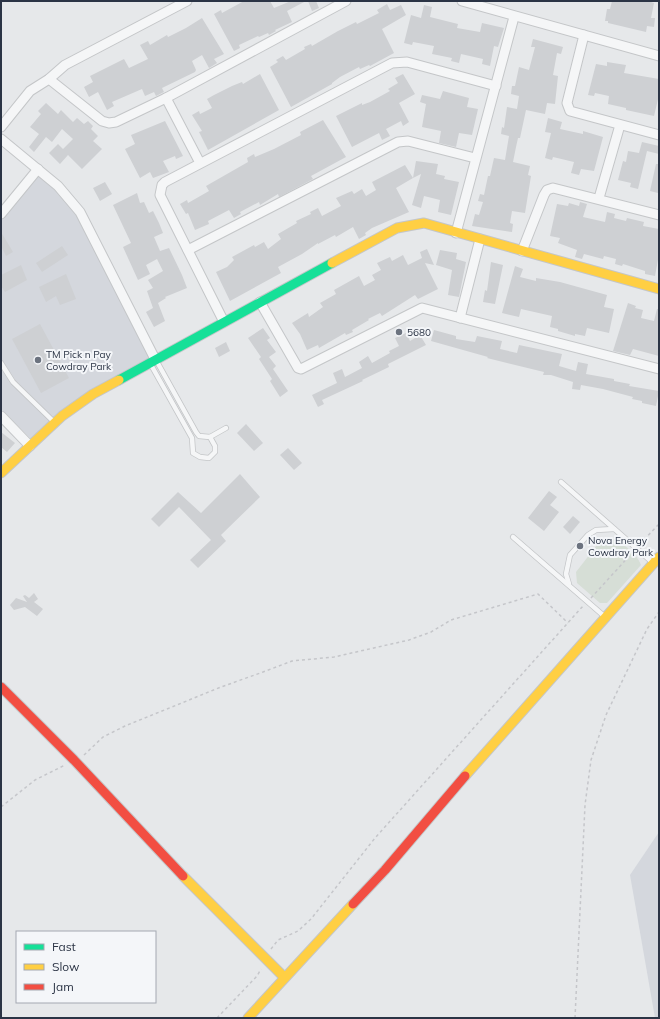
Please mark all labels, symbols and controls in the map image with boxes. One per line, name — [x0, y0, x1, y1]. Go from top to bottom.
place label: 5680 — [407, 326, 431, 339]
marker: 5680 — [394, 327, 404, 337]
place label: TM Pick n Pay Cowdray Park — [46, 348, 112, 373]
marker: TM Pick n Pay Cowdray Park — [33, 355, 43, 365]
place label: Nova Energy Cowdray Park — [588, 534, 654, 559]
marker: Nova Energy Cowdray Park — [575, 541, 585, 551]
legend — [16, 931, 156, 1003]
text: Fast — [52, 939, 76, 954]
text: Slow — [52, 959, 80, 974]
text: Jam — [52, 979, 74, 994]

